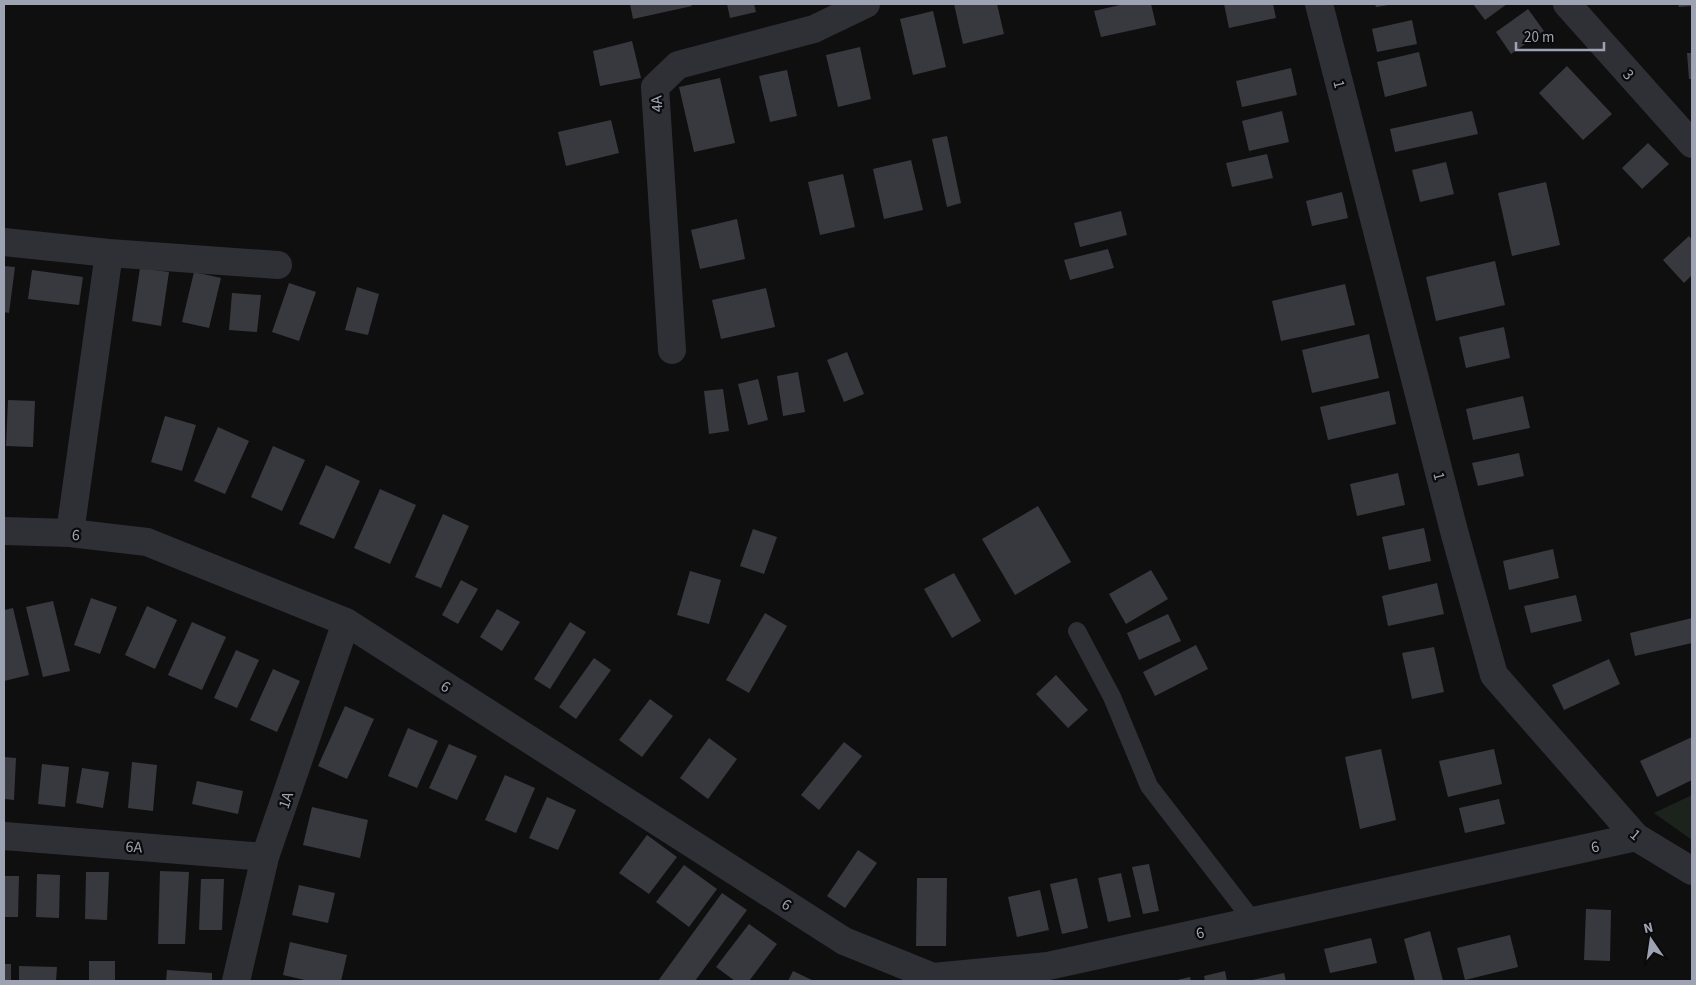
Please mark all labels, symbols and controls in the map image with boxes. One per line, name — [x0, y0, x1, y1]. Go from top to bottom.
scale bar — [1516, 20, 1604, 52]
text: 20 m — [1524, 27, 1554, 48]
street label: 3 — [1617, 64, 1639, 85]
street label: 1 — [1327, 78, 1351, 91]
street label: 4A — [645, 95, 669, 113]
street label: 1 — [1427, 470, 1451, 483]
street label: 6 — [71, 524, 81, 546]
street label: 6 — [436, 675, 455, 698]
street label: 1A — [273, 789, 299, 812]
street label: 1 — [1625, 824, 1646, 846]
street label: 6A — [125, 835, 143, 859]
street label: 6 — [1589, 835, 1601, 859]
street label: 6 — [777, 893, 796, 916]
north arrow — [1626, 915, 1676, 965]
text: N — [1642, 918, 1655, 939]
street label: 6 — [1194, 921, 1206, 945]

